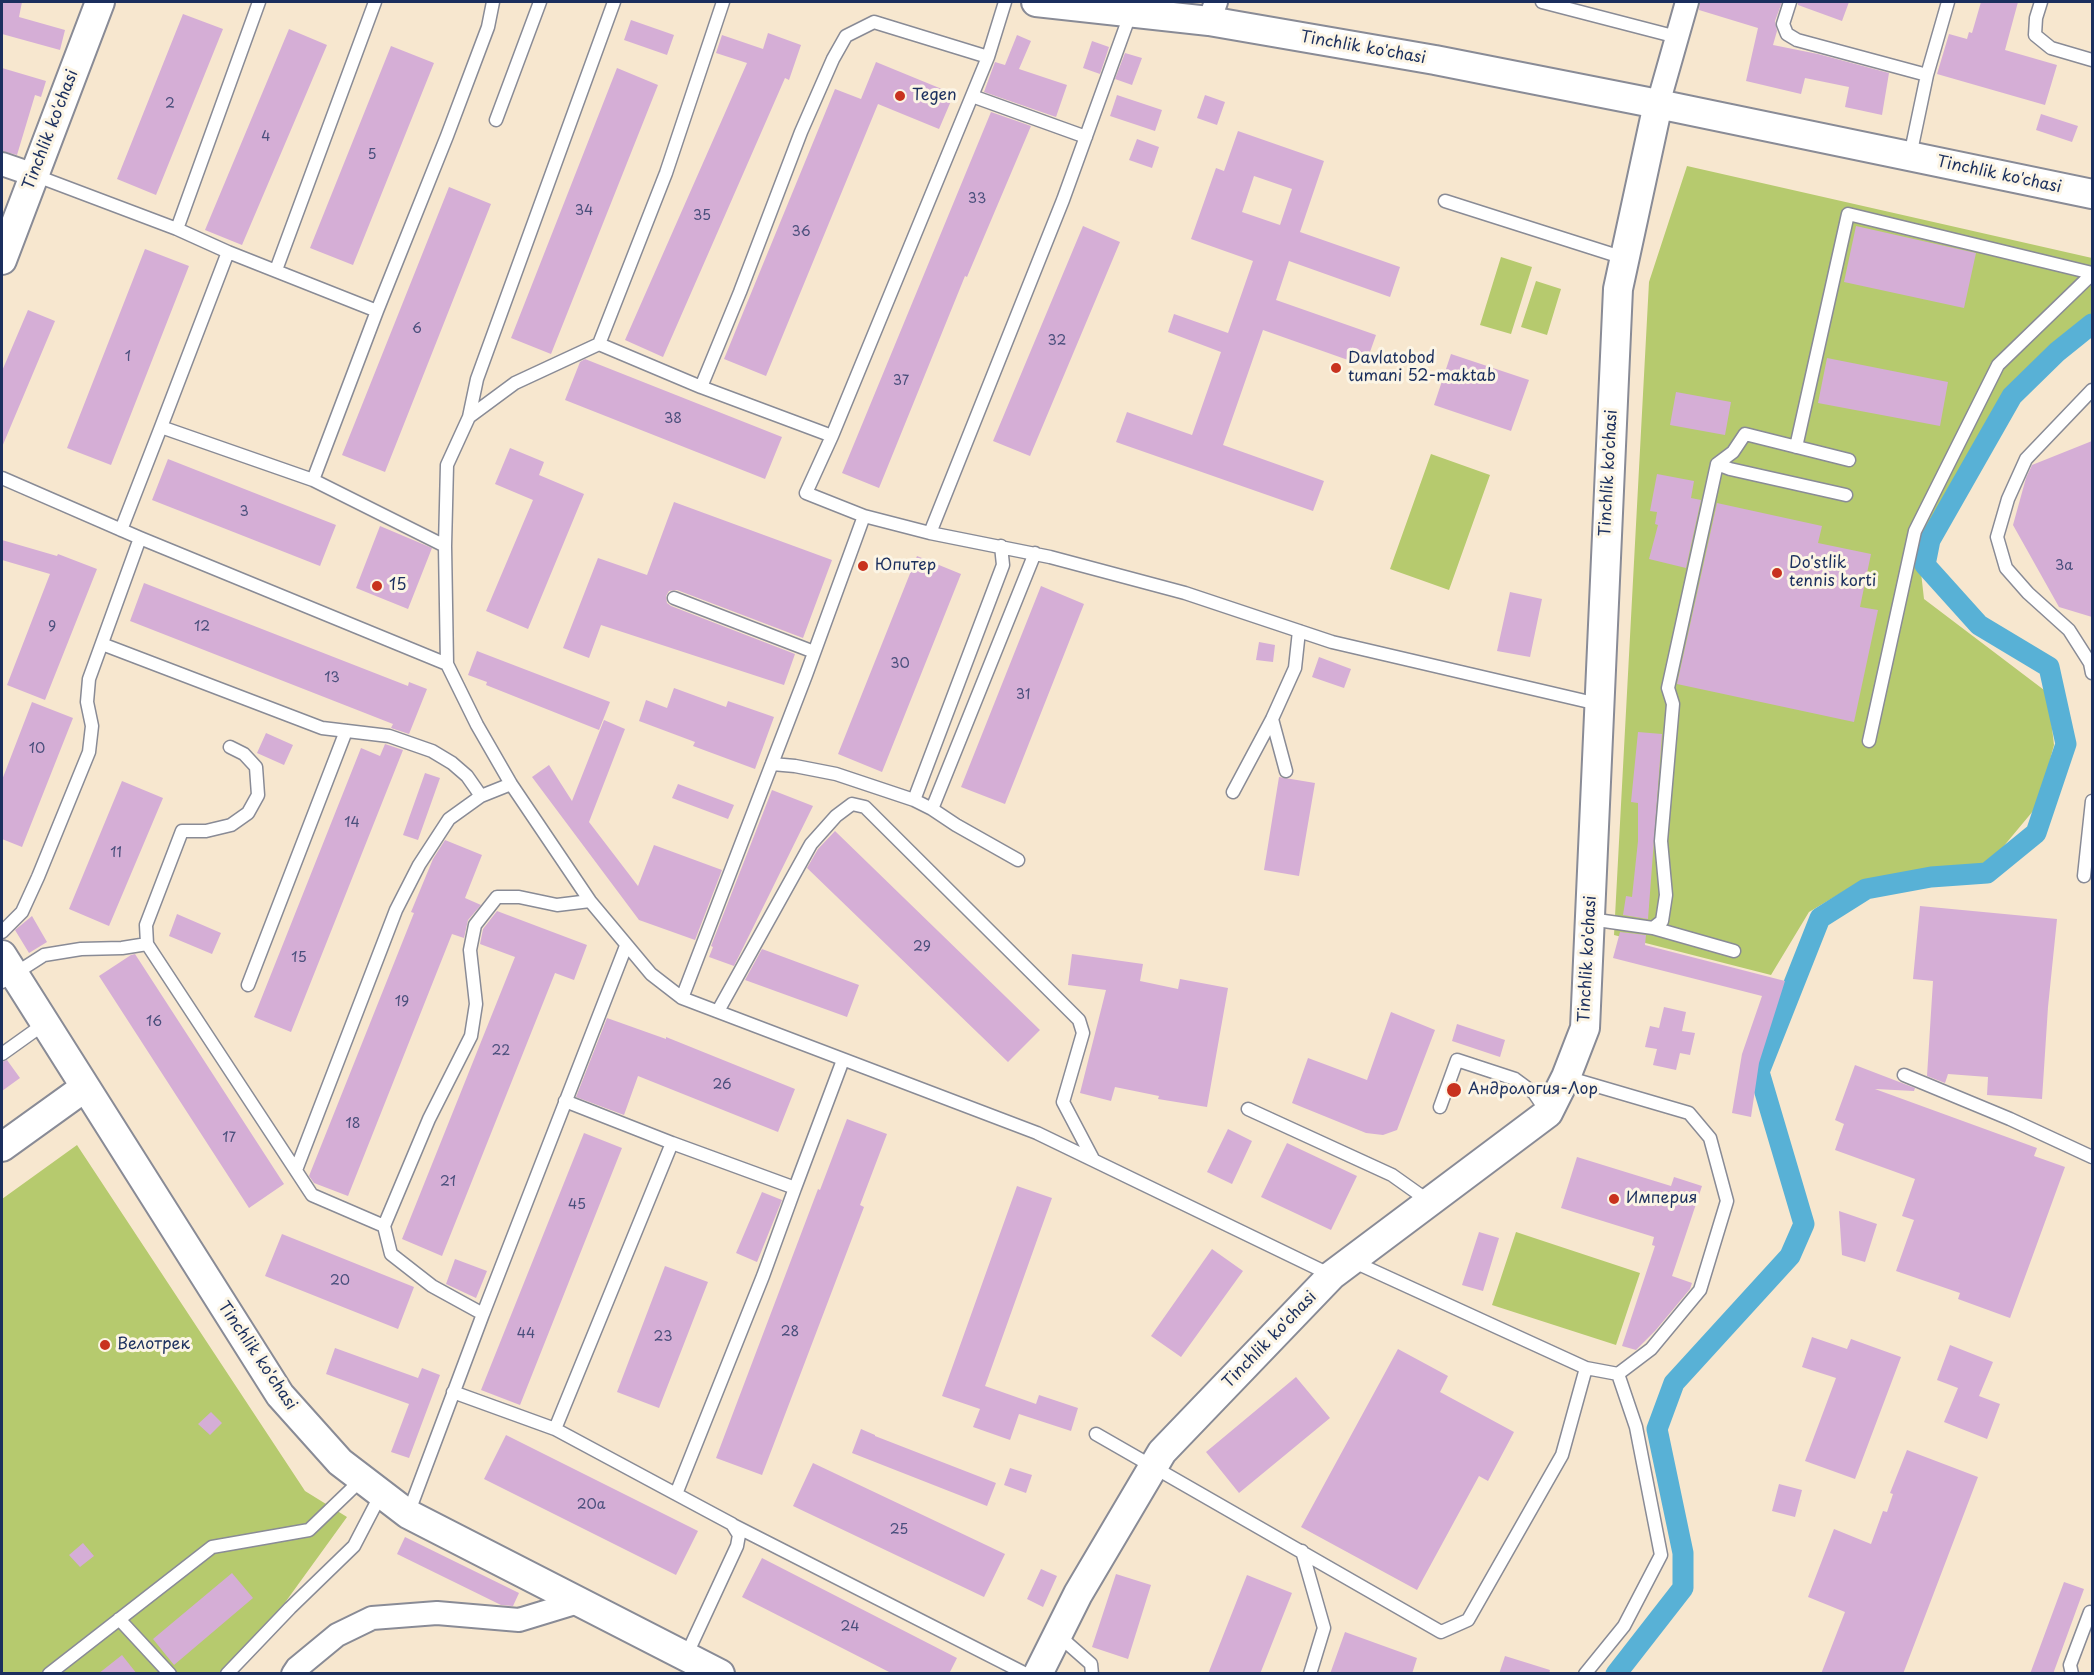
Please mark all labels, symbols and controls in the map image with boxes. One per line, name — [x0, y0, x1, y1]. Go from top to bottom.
street label: Tinchlik ko'chasi — [1299, 28, 1427, 68]
street label: Tinchlik ko'chasi — [19, 67, 83, 193]
place label: Tegen — [912, 86, 957, 106]
marker: Tegen — [893, 89, 907, 103]
house number: 2 — [165, 96, 175, 112]
house number: 4 — [261, 129, 271, 145]
house number: 5 — [367, 147, 377, 163]
street label: Tinchlik ko'chasi — [1935, 152, 2063, 198]
house number: 33 — [968, 191, 986, 207]
house number: 34 — [575, 203, 593, 219]
house number: 35 — [693, 208, 711, 224]
house number: 36 — [791, 224, 811, 240]
house number: 6 — [412, 321, 422, 337]
house number: 32 — [1048, 333, 1066, 349]
house number: 1 — [125, 349, 131, 365]
place label: Davlatobod tumani 52-maktab — [1348, 349, 1496, 387]
marker: Davlatobod tumani 52-maktab — [1329, 361, 1343, 375]
house number: 37 — [893, 373, 909, 389]
street label: Tinchlik ko'chasi — [1596, 409, 1622, 537]
house number: 38 — [664, 411, 682, 427]
house number: 3 — [239, 504, 249, 520]
place label: Do'stlik tennis korti — [1789, 554, 1876, 592]
place label: Юпитер — [875, 556, 936, 576]
house number: 3a — [2055, 558, 2073, 574]
marker: Юпитер — [856, 559, 870, 573]
marker: Do'stlik tennis korti — [1770, 566, 1784, 580]
place label: 15 — [389, 576, 406, 596]
marker: 15 — [370, 579, 384, 593]
house number: 9 — [48, 619, 56, 635]
house number: 12 — [194, 619, 210, 635]
house number: 30 — [890, 656, 910, 672]
house number: 13 — [324, 670, 340, 686]
house number: 31 — [1016, 687, 1030, 703]
house number: 10 — [29, 741, 45, 757]
house number: 14 — [344, 815, 360, 831]
house number: 11 — [110, 845, 122, 861]
street label: Tinchlik ko'chasi — [1575, 895, 1601, 1023]
house number: 29 — [913, 939, 931, 955]
house number: 15 — [291, 950, 307, 966]
house number: 19 — [395, 994, 409, 1010]
house number: 16 — [146, 1014, 162, 1030]
house number: 22 — [492, 1043, 510, 1059]
house number: 26 — [712, 1077, 732, 1093]
place label: Андрология-Лор — [1468, 1080, 1598, 1100]
marker: Андрология-Лор — [1445, 1081, 1463, 1099]
house number: 18 — [345, 1116, 361, 1132]
house number: 17 — [222, 1130, 236, 1146]
house number: 21 — [440, 1174, 456, 1190]
place label: Империя — [1626, 1189, 1697, 1209]
marker: Империя — [1607, 1192, 1621, 1206]
house number: 45 — [568, 1197, 586, 1213]
house number: 20 — [330, 1273, 350, 1289]
street label: Tinchlik ko'chasi — [1219, 1288, 1321, 1392]
street label: Tinchlik ko'chasi — [214, 1298, 300, 1414]
house number: 28 — [781, 1324, 799, 1340]
house number: 44 — [517, 1326, 535, 1342]
house number: 23 — [654, 1329, 672, 1345]
place label: Велотрек — [117, 1335, 190, 1355]
marker: Велотрек — [98, 1338, 112, 1352]
house number: 20a — [577, 1497, 605, 1513]
house number: 25 — [890, 1522, 908, 1538]
house number: 24 — [841, 1619, 859, 1635]

